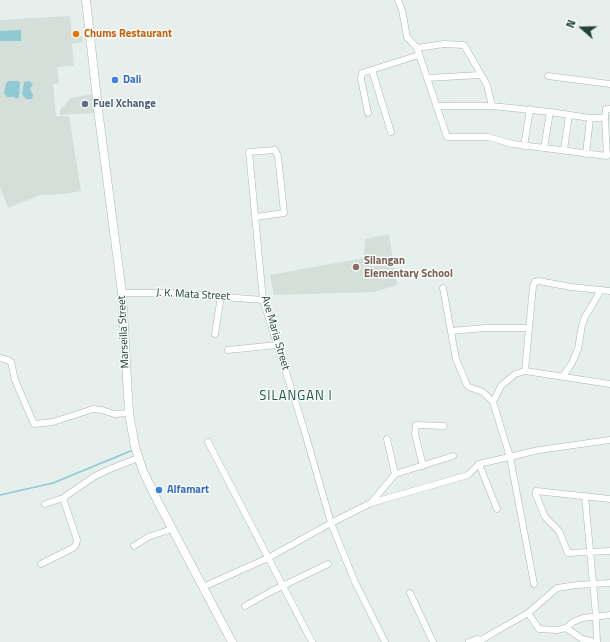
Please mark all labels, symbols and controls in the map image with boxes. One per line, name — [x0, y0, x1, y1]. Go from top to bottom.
north arrow — [562, 8, 602, 48]
text: N — [562, 18, 580, 30]
place label: Chums Restaurant — [84, 27, 172, 41]
marker: Chums Restaurant — [71, 29, 81, 39]
place label: Dali — [123, 73, 141, 87]
marker: Dali — [110, 75, 120, 85]
place label: Fuel Xchange — [93, 97, 156, 111]
marker: Fuel Xchange — [80, 99, 90, 109]
place label: Silangan Elementary School — [364, 254, 453, 280]
marker: Silangan Elementary School — [351, 262, 361, 272]
street label: J. K. Mata Street — [156, 286, 230, 304]
street label: Ave Maria Street — [258, 294, 292, 372]
street label: Marseilla Street — [115, 295, 133, 369]
district label: SILANGAN I — [259, 389, 333, 405]
place label: Alfamart — [167, 483, 209, 497]
marker: Alfamart — [154, 485, 164, 495]

